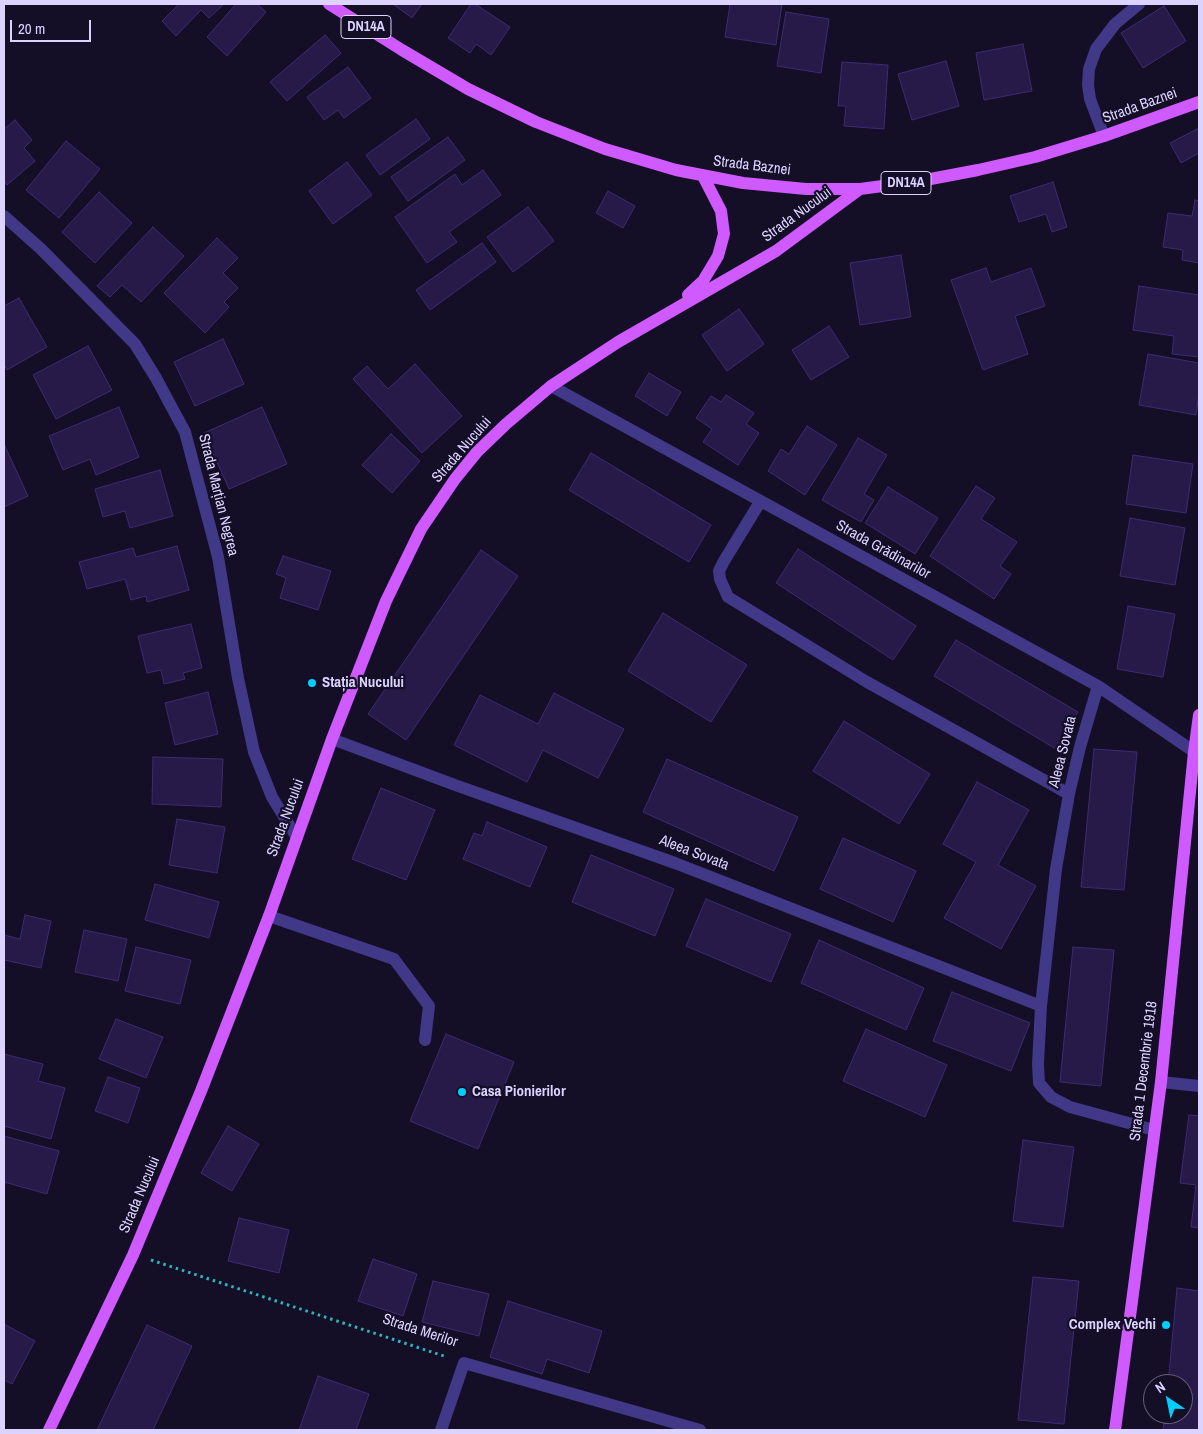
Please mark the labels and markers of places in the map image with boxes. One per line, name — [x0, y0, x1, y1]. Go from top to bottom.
place label: Stația Nucului — [322, 674, 404, 692]
marker: Stația Nucului — [306, 677, 318, 689]
place label: Casa Pionierilor — [472, 1083, 566, 1101]
marker: Casa Pionierilor — [456, 1086, 468, 1098]
place label: Complex Vechi — [1069, 1316, 1156, 1334]
marker: Complex Vechi — [1160, 1319, 1172, 1331]

